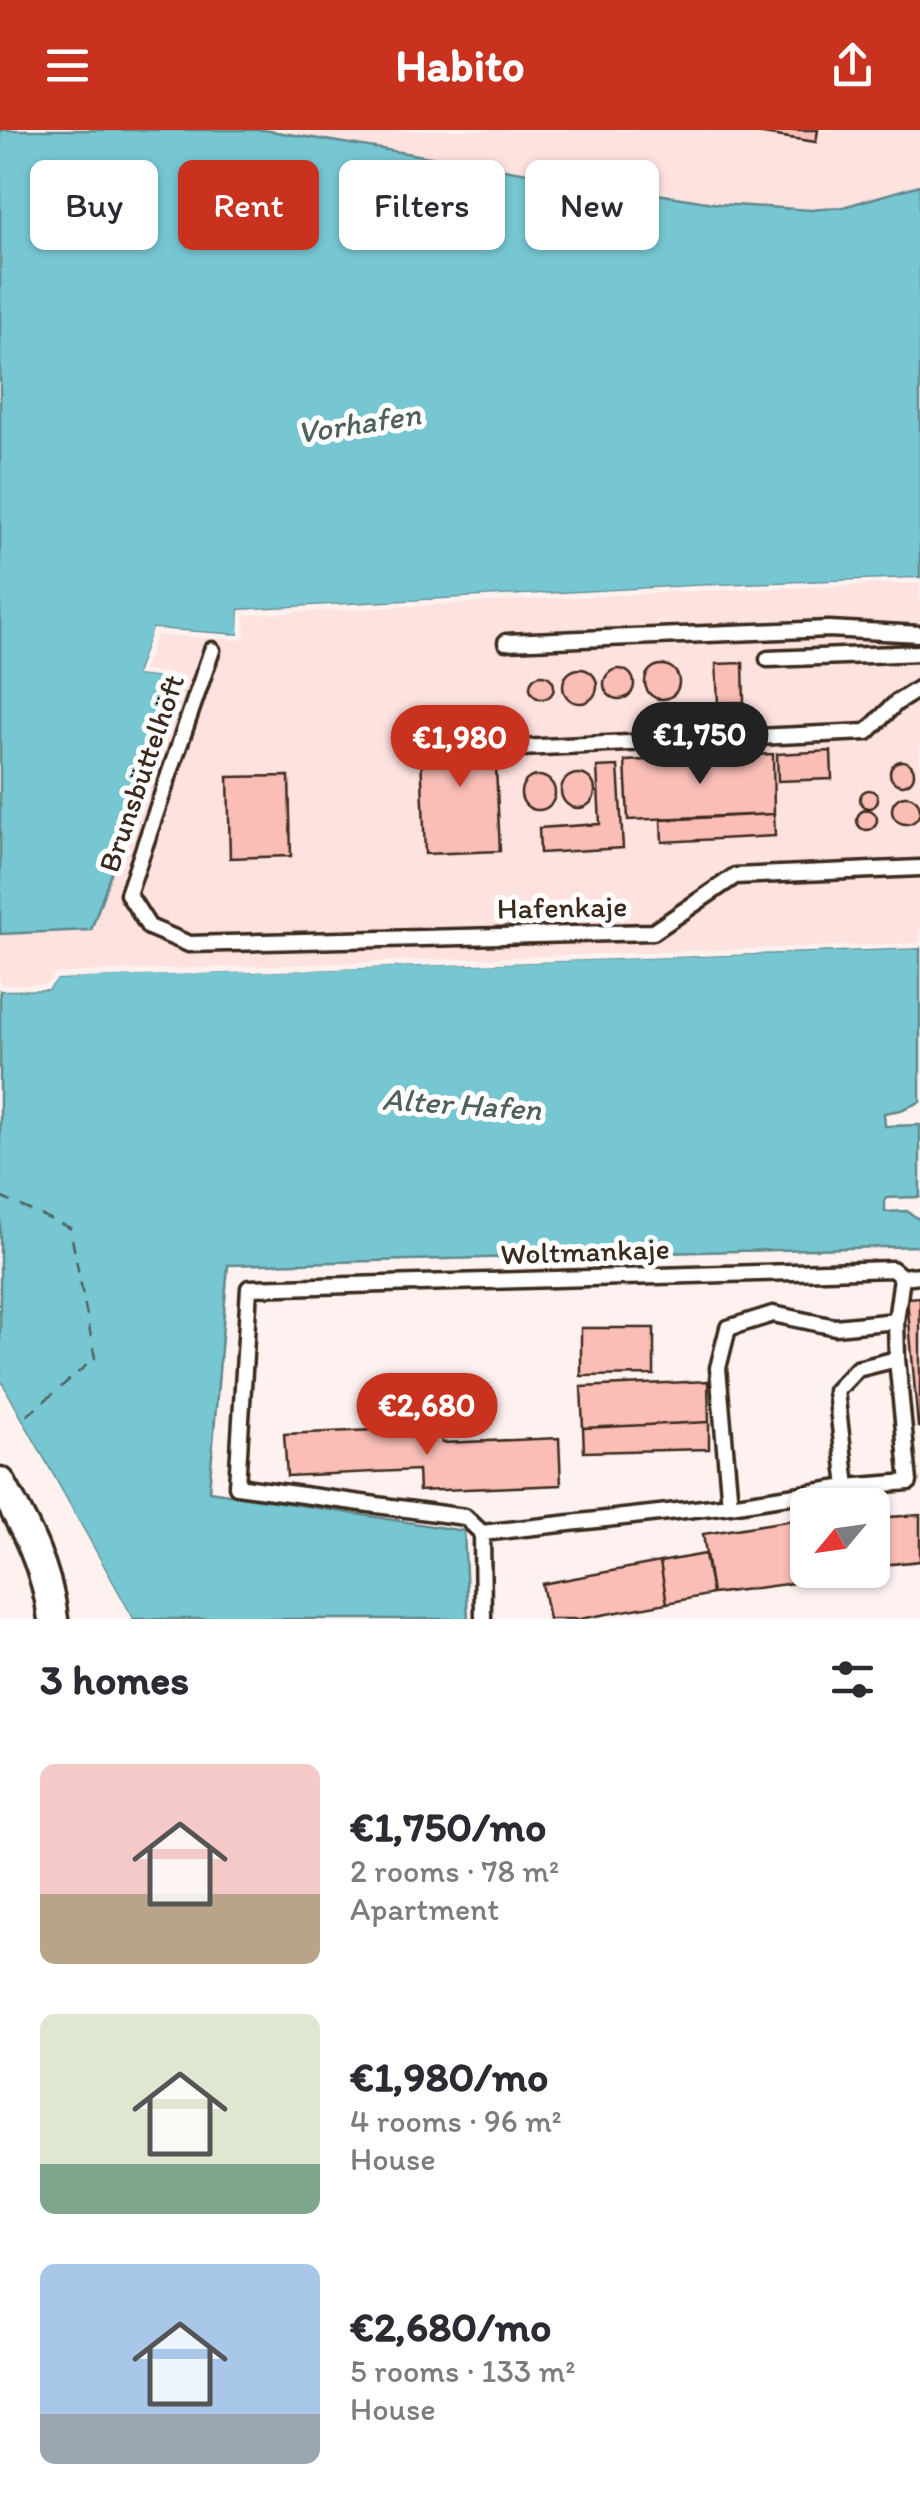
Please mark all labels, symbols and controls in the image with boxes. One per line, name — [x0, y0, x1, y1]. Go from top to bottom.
icon: menu — [40, 38, 95, 93]
text: Habito — [395, 38, 525, 92]
icon: share — [825, 38, 880, 93]
chip: Buy — [30, 160, 158, 250]
chip: Rent — [178, 160, 319, 250]
chip: Filters — [339, 160, 505, 250]
chip: New — [525, 160, 659, 250]
water label: Vorhafen — [295, 395, 423, 451]
street label: Brunsbüttelhöft — [90, 669, 192, 877]
pin: €1,750 — [619, 702, 781, 787]
pin: €1,980 — [379, 705, 541, 790]
text: €1,750 — [653, 715, 747, 753]
text: €1,980 — [413, 718, 507, 756]
street label: Hafenkaje — [496, 887, 628, 927]
water label: Alter Hafen — [381, 1079, 544, 1129]
street label: Woltmankaje — [500, 1230, 670, 1272]
pin: €2,680 — [346, 1373, 508, 1458]
text: €2,680 — [379, 1386, 475, 1424]
north arrow — [790, 1488, 890, 1588]
map controls — [790, 1488, 890, 1588]
icon: filters — [825, 1652, 880, 1707]
text: 3 homes — [40, 1654, 189, 1705]
text: €1,750/mo — [350, 1801, 546, 1852]
icon: home — [120, 1804, 240, 1924]
text: 2 rooms · 78 m² — [350, 1852, 559, 1890]
text: Apartment — [350, 1890, 499, 1928]
text: €1,980/mo — [350, 2051, 549, 2102]
icon: home — [120, 2054, 240, 2174]
text: 4 rooms · 96 m² — [350, 2102, 562, 2140]
text: House — [350, 2140, 436, 2178]
text: €2,680/mo — [350, 2301, 551, 2352]
icon: home — [120, 2304, 240, 2424]
text: 5 rooms · 133 m² — [350, 2352, 575, 2390]
text: House — [350, 2390, 436, 2428]

